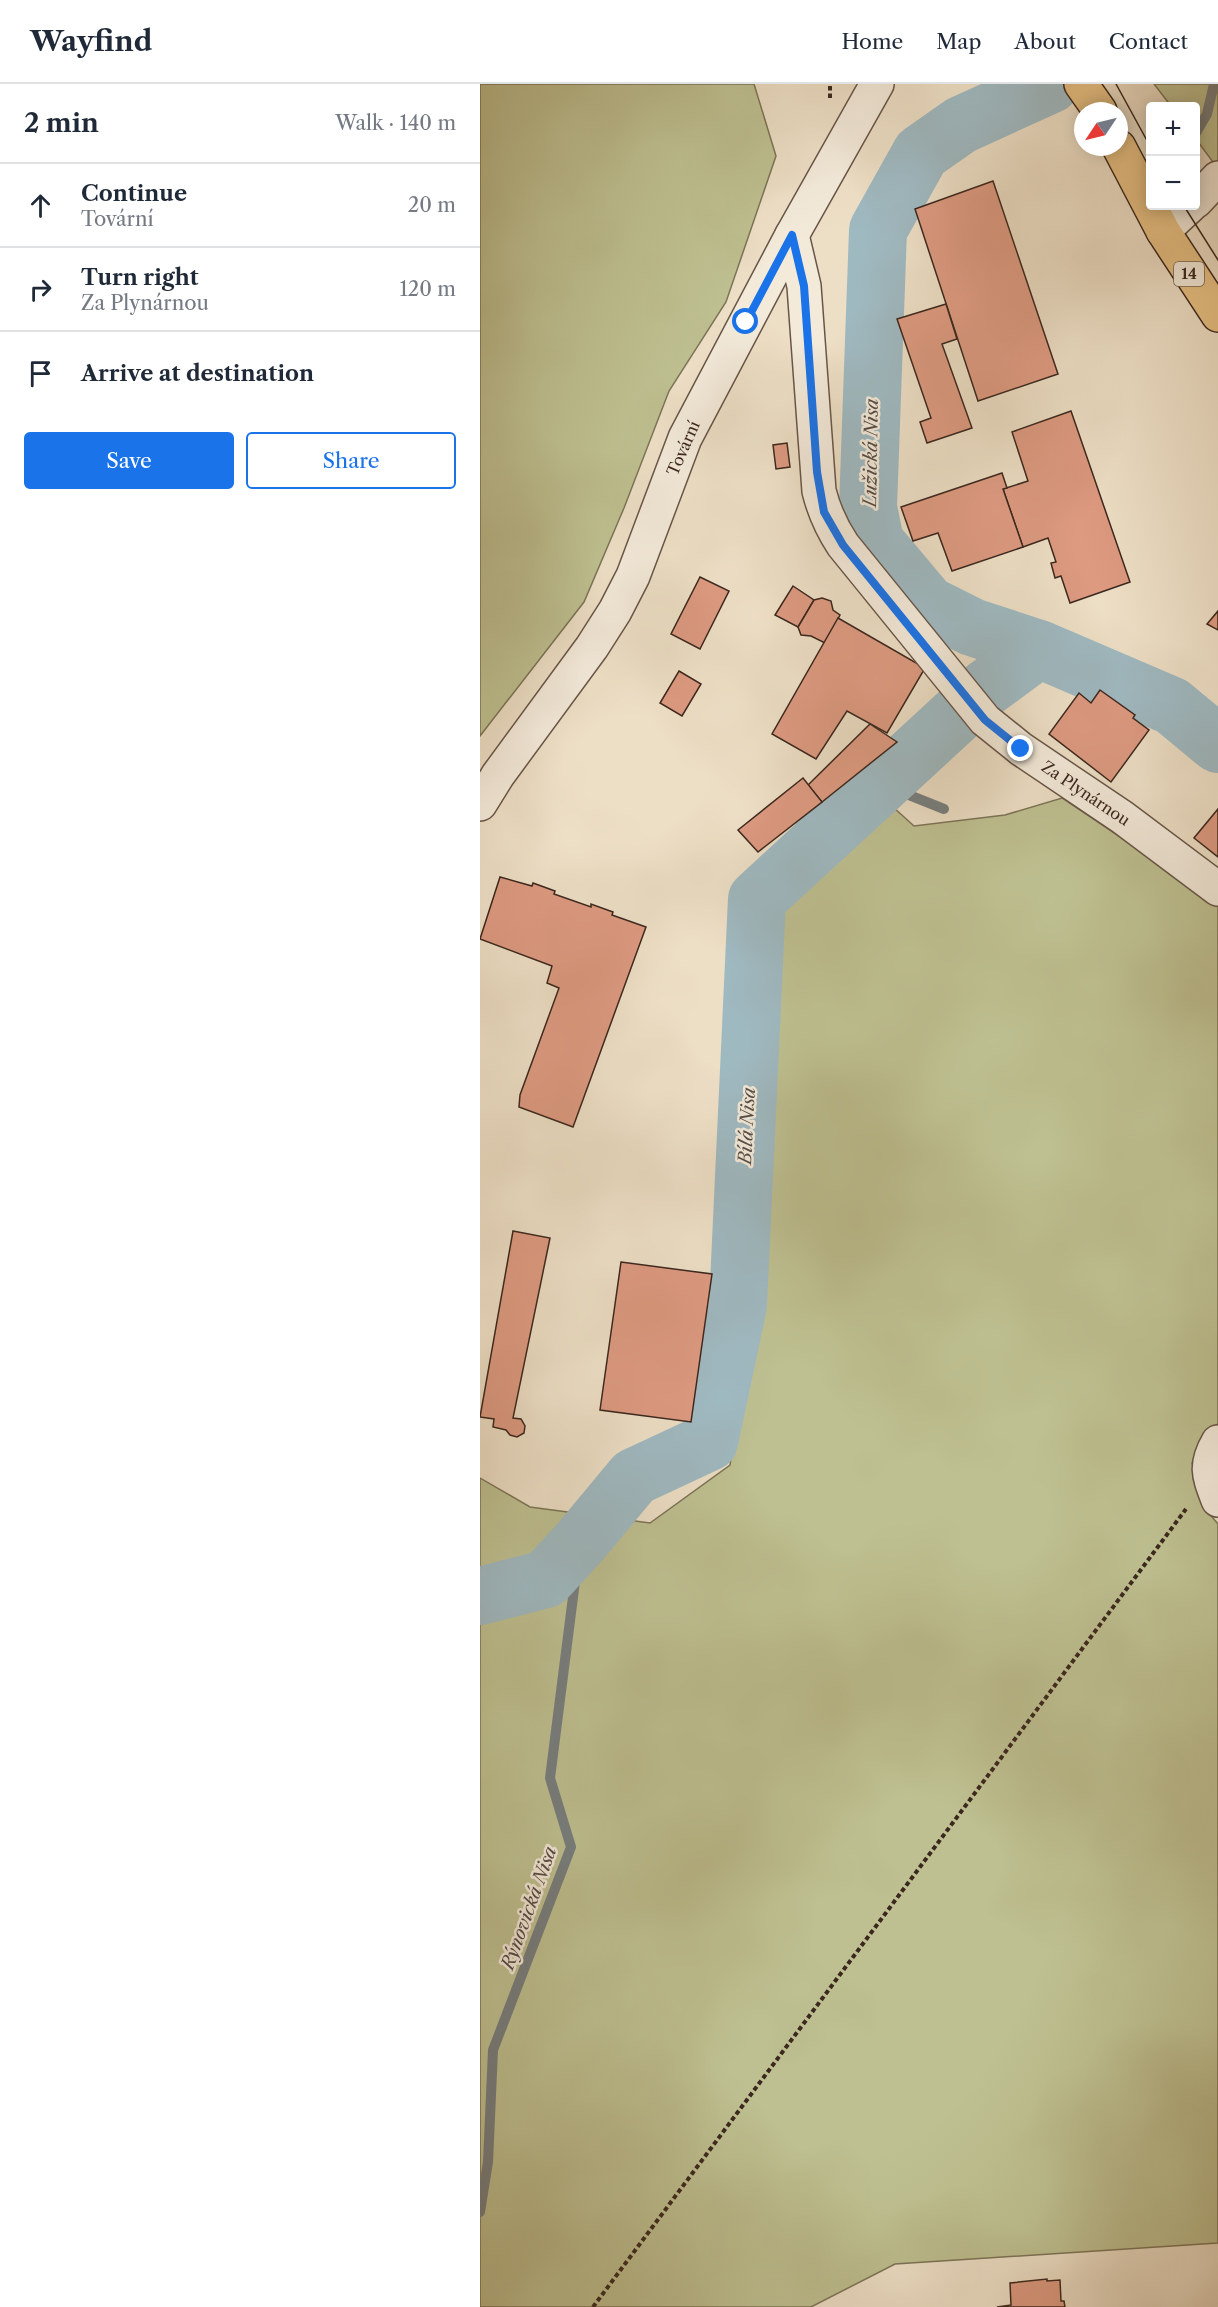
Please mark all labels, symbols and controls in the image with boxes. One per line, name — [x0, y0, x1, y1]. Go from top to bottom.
text: Wayfind — [30, 24, 152, 58]
text: Home — [842, 29, 903, 54]
text: Map — [936, 29, 981, 54]
text: About — [1014, 29, 1076, 54]
text: Contact — [1109, 29, 1188, 54]
north arrow — [1074, 102, 1128, 156]
map controls — [1146, 102, 1200, 210]
button: + — [1146, 102, 1200, 156]
text: 2 min — [24, 107, 99, 139]
text: Walk · 140 m — [335, 111, 456, 135]
button: − — [1146, 156, 1200, 210]
text: Continue — [81, 180, 187, 207]
icon: ahead — [24, 189, 57, 222]
text: 20 m — [408, 193, 456, 217]
text: Tovární — [81, 207, 154, 231]
road number: 14 — [1174, 262, 1204, 286]
text: Turn right — [81, 264, 199, 291]
icon: right — [24, 273, 57, 306]
text: 120 m — [399, 277, 456, 301]
text: Za Plynárnou — [81, 291, 209, 315]
route start — [732, 308, 758, 334]
icon: arrive — [24, 357, 57, 390]
text: Arrive at destination — [81, 360, 314, 387]
water label: Lužická Nisa — [859, 398, 883, 509]
street label: Tovární — [662, 417, 704, 479]
button: Save — [24, 432, 234, 489]
button: Share — [246, 432, 456, 489]
route end — [1007, 735, 1033, 761]
street label: Za Plynárnou — [1038, 756, 1134, 830]
water label: Bílá Nisa — [734, 1087, 760, 1167]
water label: Rýnovická Nisa — [496, 1843, 561, 1974]

